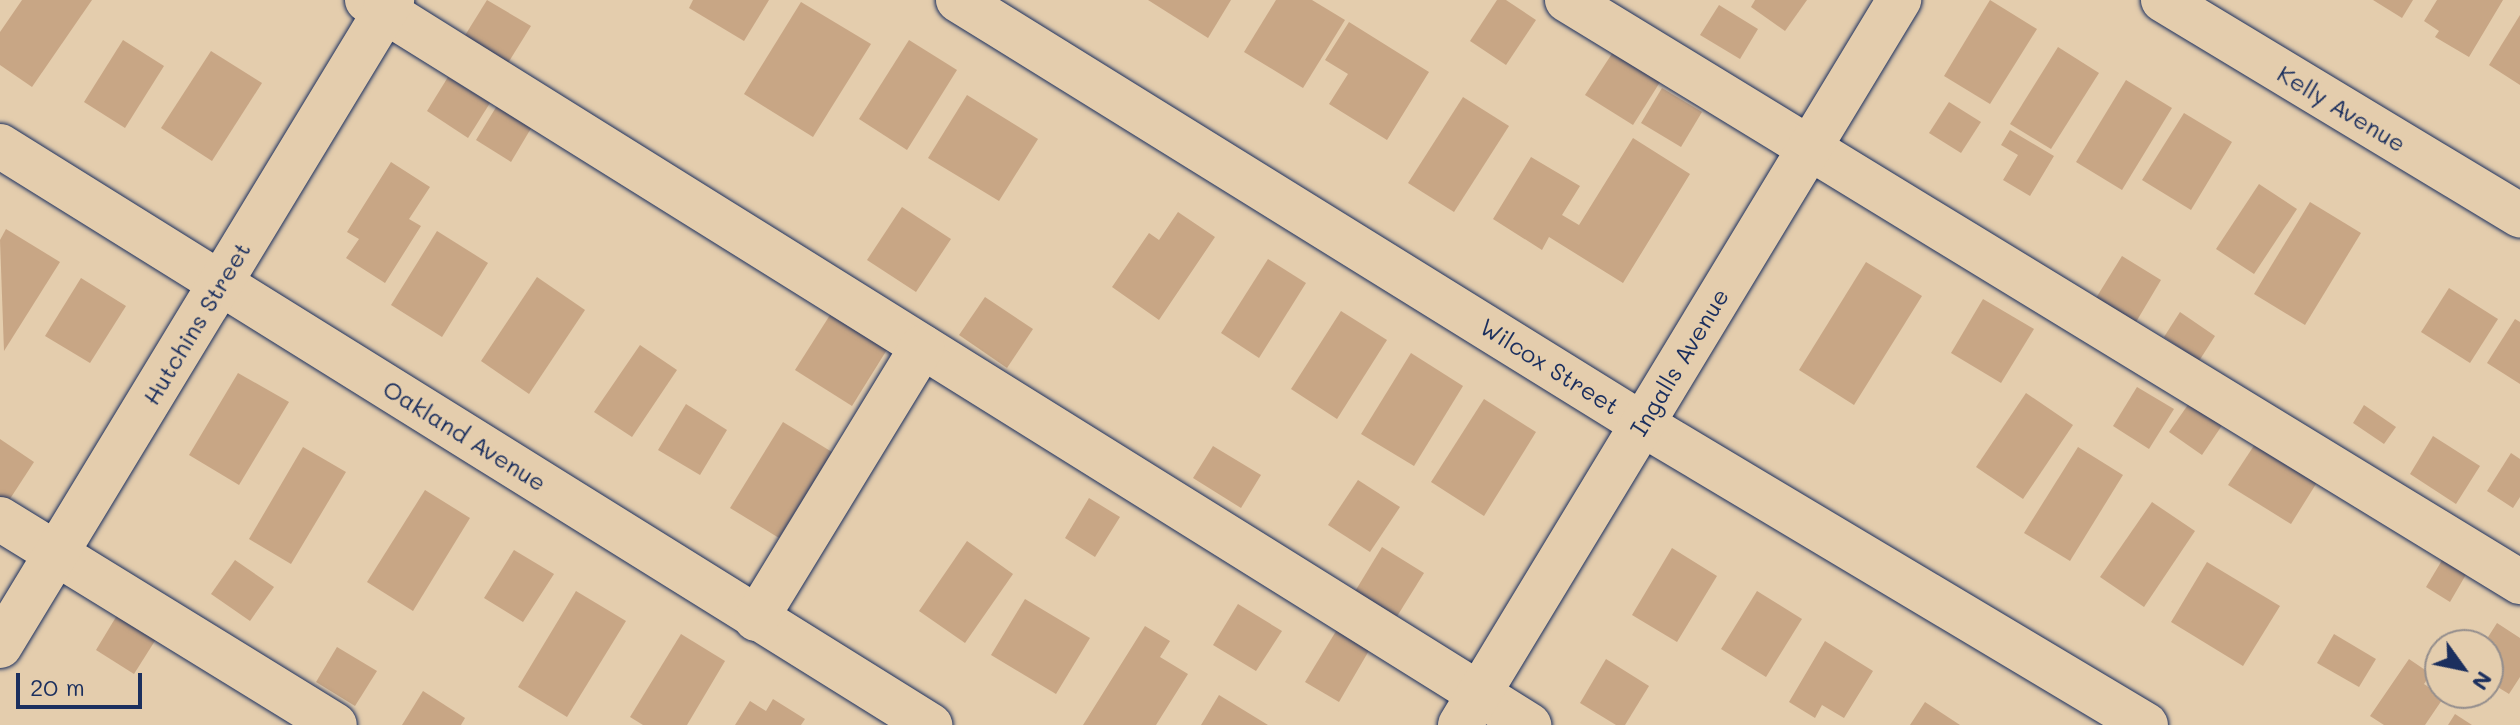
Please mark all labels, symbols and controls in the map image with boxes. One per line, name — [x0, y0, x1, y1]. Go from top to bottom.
street label: Kelly Avenue — [2273, 58, 2411, 158]
street label: Hutchins Street — [136, 236, 256, 410]
street label: Ingalls Avenue — [1624, 283, 1734, 441]
street label: Wilcox Street — [1475, 312, 1625, 420]
street label: Oakland Avenue — [378, 373, 552, 497]
north arrow — [2424, 629, 2504, 709]
scale bar — [20, 657, 146, 707]
text: N — [2466, 666, 2500, 696]
text: 20 m — [30, 671, 85, 702]

